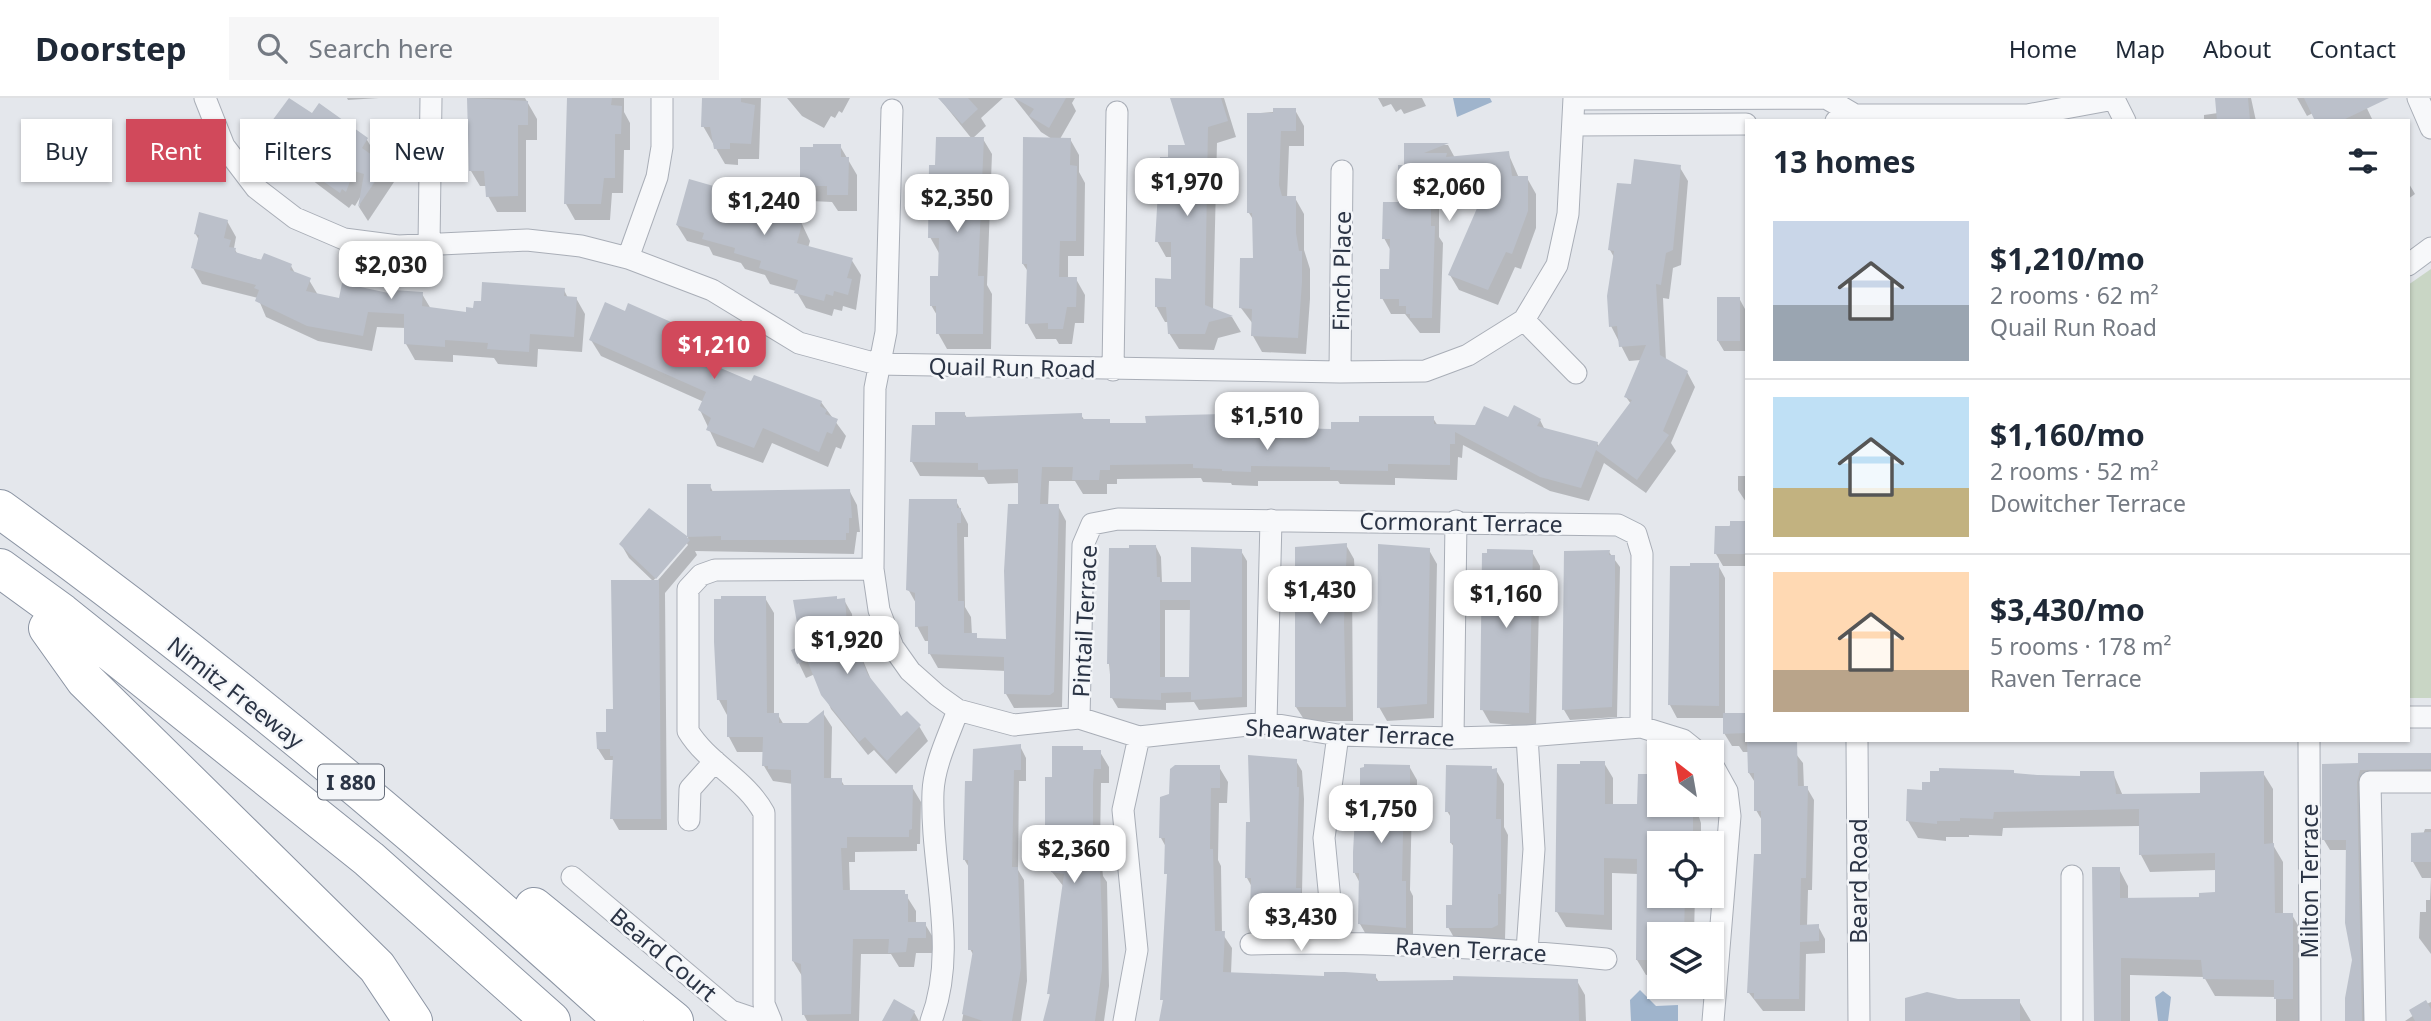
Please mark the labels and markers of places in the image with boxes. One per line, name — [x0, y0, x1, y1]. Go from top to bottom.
pin: $1,970 — [1130, 158, 1244, 218]
pin: $2,060 — [1392, 164, 1506, 223]
pin: $2,350 — [900, 174, 1014, 234]
pin: $1,240 — [707, 178, 821, 237]
pin: $2,030 — [334, 242, 448, 301]
pin: $1,210 — [657, 322, 771, 381]
pin: $1,510 — [1210, 392, 1324, 452]
pin: $1,430 — [1263, 566, 1377, 626]
pin: $1,160 — [1449, 570, 1563, 630]
pin: $1,920 — [790, 616, 904, 676]
pin: $1,750 — [1324, 786, 1438, 845]
pin: $2,360 — [1017, 826, 1131, 885]
pin: $3,430 — [1244, 894, 1358, 953]

